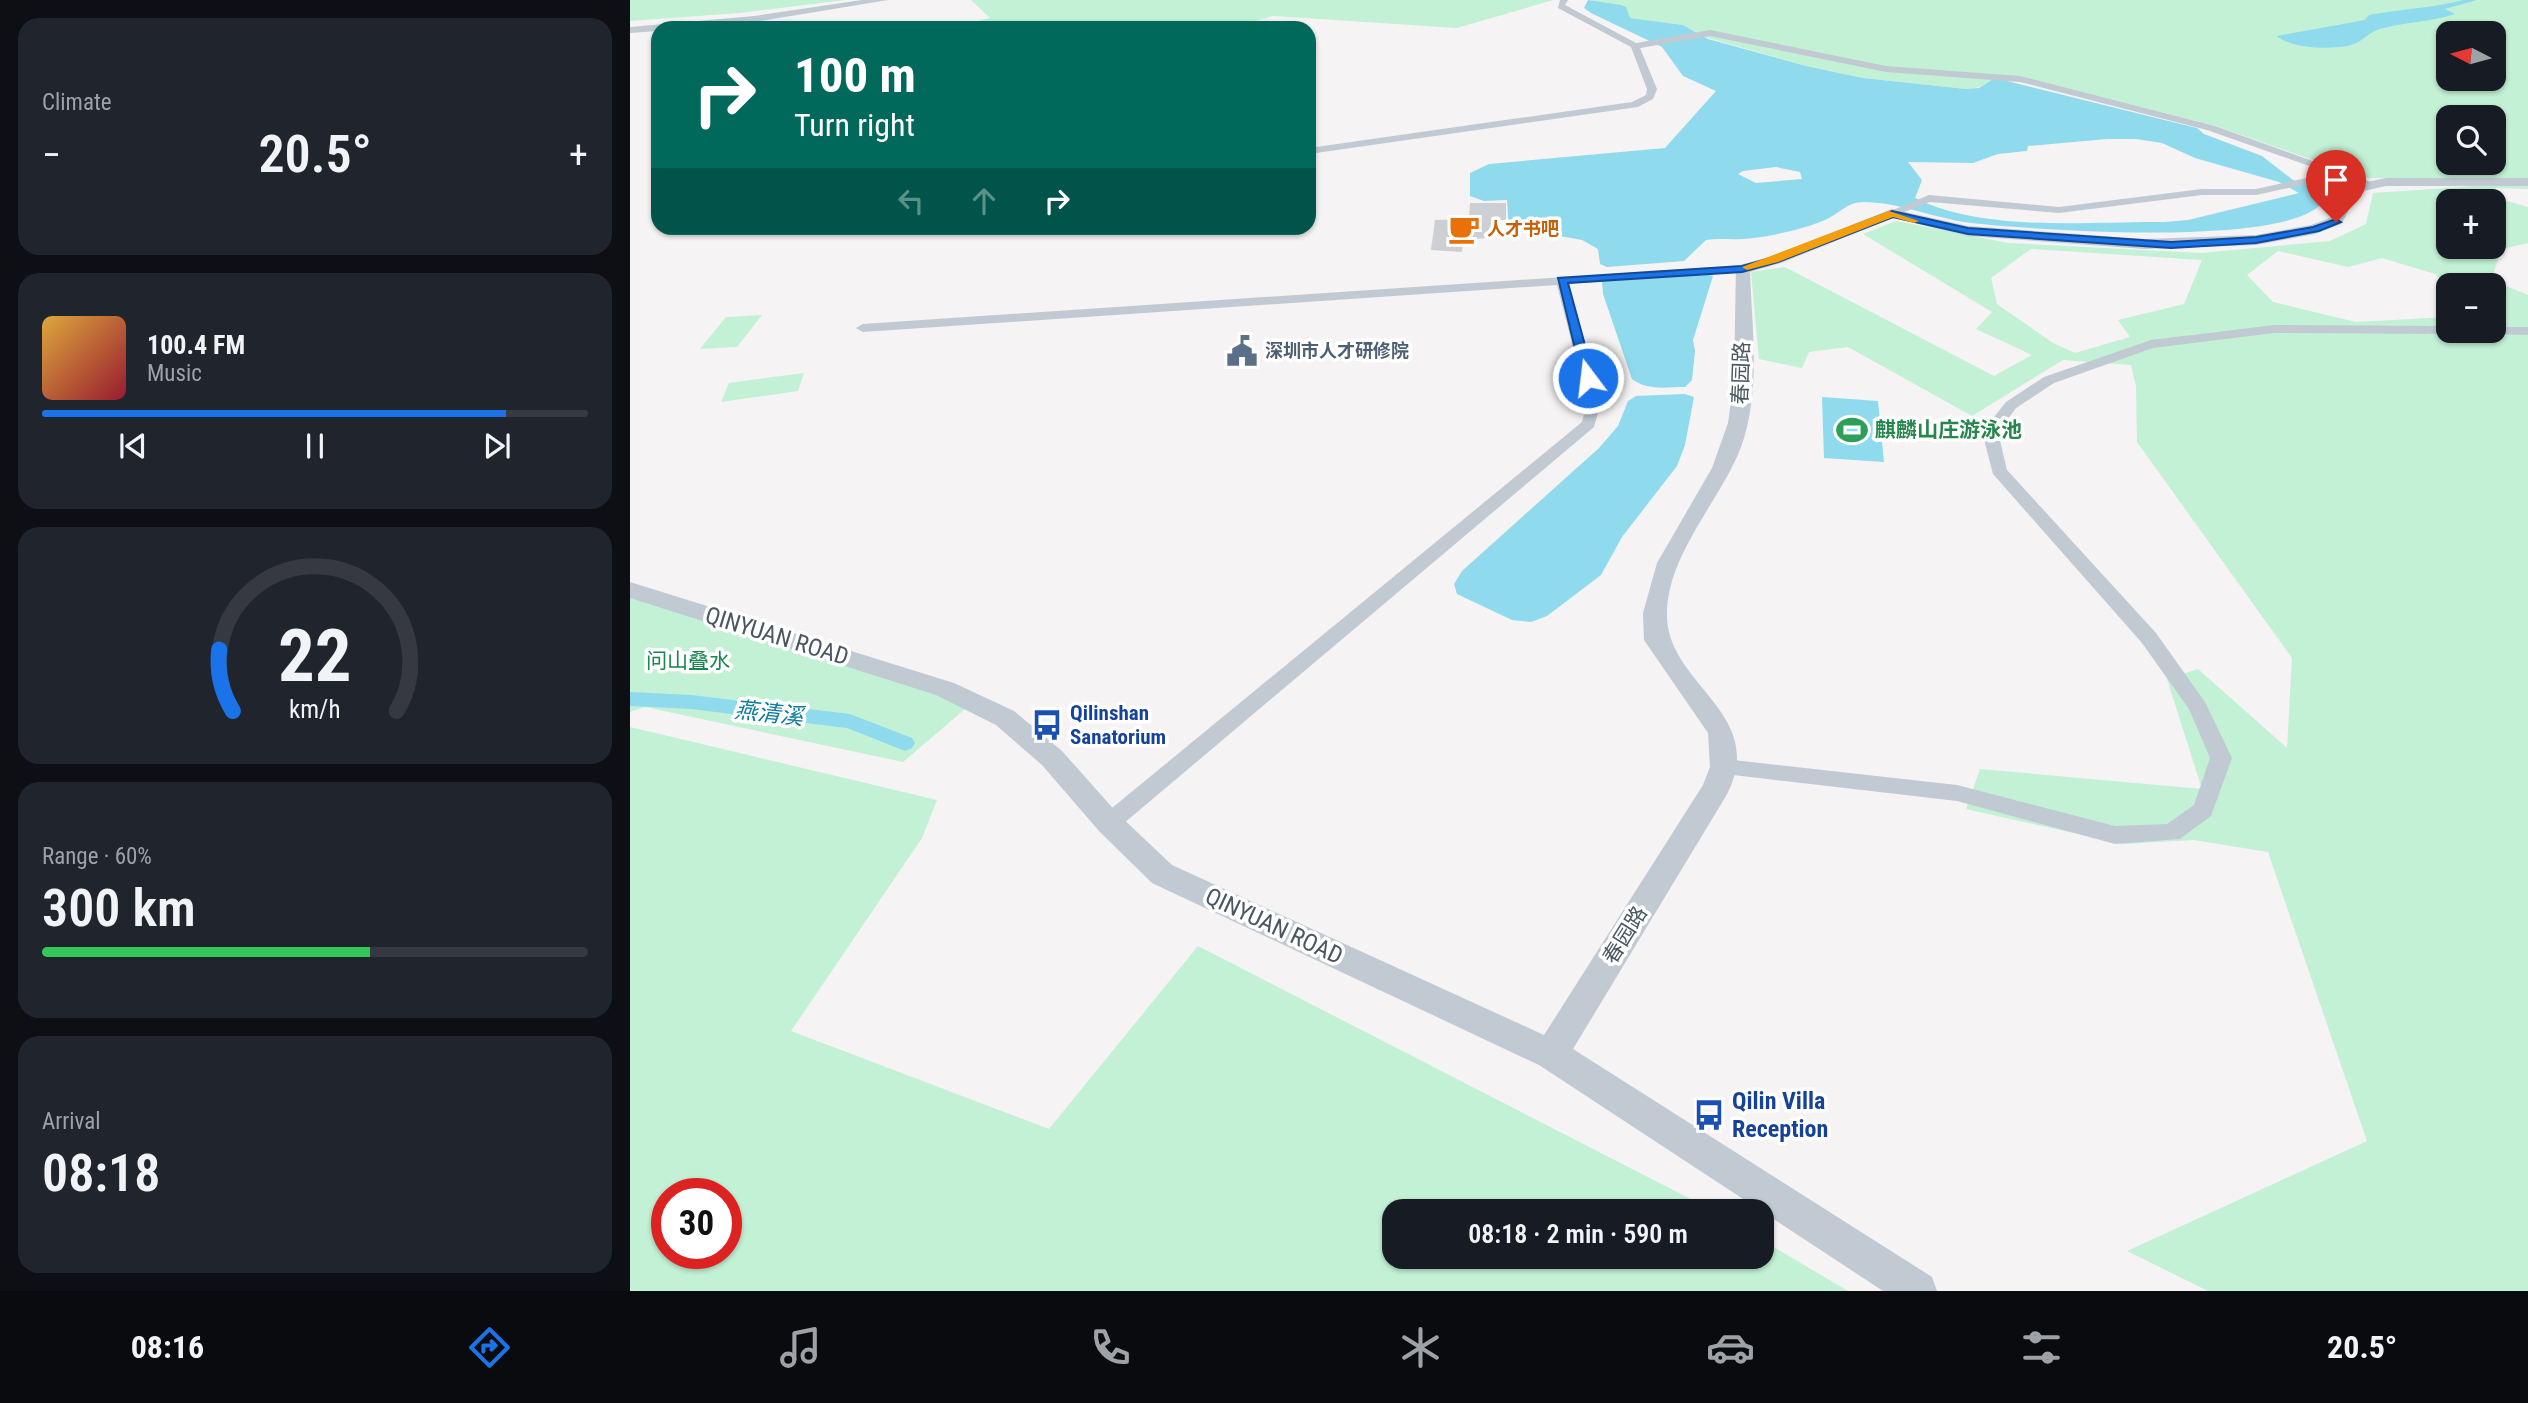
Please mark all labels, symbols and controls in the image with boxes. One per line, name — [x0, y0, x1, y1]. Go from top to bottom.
north arrow — [2436, 21, 2506, 91]
map controls — [2436, 21, 2506, 343]
text: 100 m — [794, 47, 916, 104]
icon: right — [679, 49, 770, 140]
text: Climate — [42, 89, 112, 116]
button: search — [2436, 105, 2506, 175]
text: Turn right — [794, 106, 915, 144]
text: 20.5° — [258, 124, 372, 185]
text: − — [42, 133, 61, 177]
text: + — [569, 133, 588, 177]
pin — [2306, 150, 2366, 222]
icon: arrive — [2317, 161, 2355, 199]
icon: left — [892, 182, 930, 220]
icon: ahead — [965, 182, 1003, 220]
icon: right — [1038, 182, 1076, 220]
button: + — [2436, 189, 2506, 259]
cafe icon: 人才书吧 — [1447, 212, 1481, 246]
place label: 人才书吧 — [1487, 218, 1559, 239]
button: − — [2436, 273, 2506, 343]
text: 100.4 FM — [147, 330, 245, 360]
public building icon: 深圳市人才研修院 — [1225, 334, 1259, 368]
place label: 深圳市人才研修院 — [1265, 340, 1409, 361]
position arrow — [1551, 341, 1625, 415]
street label: 春园路 — [1728, 341, 1754, 405]
text: Music — [147, 360, 202, 387]
sports icon: 麒麟山庄游泳池 — [1835, 413, 1869, 447]
place label: 麒麟山庄游泳池 — [1875, 418, 2022, 442]
icon: previous — [114, 427, 152, 465]
icon: pause — [296, 427, 334, 465]
icon: next — [478, 427, 516, 465]
street label: QINYUAN ROAD — [702, 601, 852, 671]
text: 22 — [278, 614, 352, 700]
park label: 问山叠水 — [646, 649, 730, 673]
text: km/h — [289, 695, 341, 724]
water label: 燕清溪 — [733, 696, 808, 731]
place label: Qilinshan Sanatorium — [1070, 701, 1166, 749]
bus stop icon: Qilinshan Sanatorium — [1030, 708, 1064, 742]
text: Range · 60% — [42, 843, 152, 870]
text: 300 km — [42, 878, 196, 939]
street label: QINYUAN ROAD — [1201, 882, 1347, 970]
street label: 春园路 — [1598, 902, 1652, 968]
place label: Qilin Villa Reception — [1732, 1087, 1828, 1143]
bus stop icon: Qilin Villa Reception — [1692, 1098, 1726, 1132]
text: Arrival — [42, 1108, 101, 1135]
text: 08:18 — [42, 1143, 160, 1204]
speed limit sign: 30 — [651, 1178, 742, 1269]
text: 08:18 · 2 min · 590 m — [1468, 1219, 1688, 1249]
icon: directions — [465, 1323, 514, 1372]
icon: music — [776, 1323, 825, 1372]
icon: phone — [1086, 1323, 1135, 1372]
icon: climate — [1396, 1323, 1445, 1372]
icon: car — [1706, 1323, 1755, 1372]
icon: filters — [2017, 1323, 2066, 1372]
text: 08:16 — [131, 1328, 204, 1366]
text: 20.5° — [2327, 1328, 2397, 1366]

